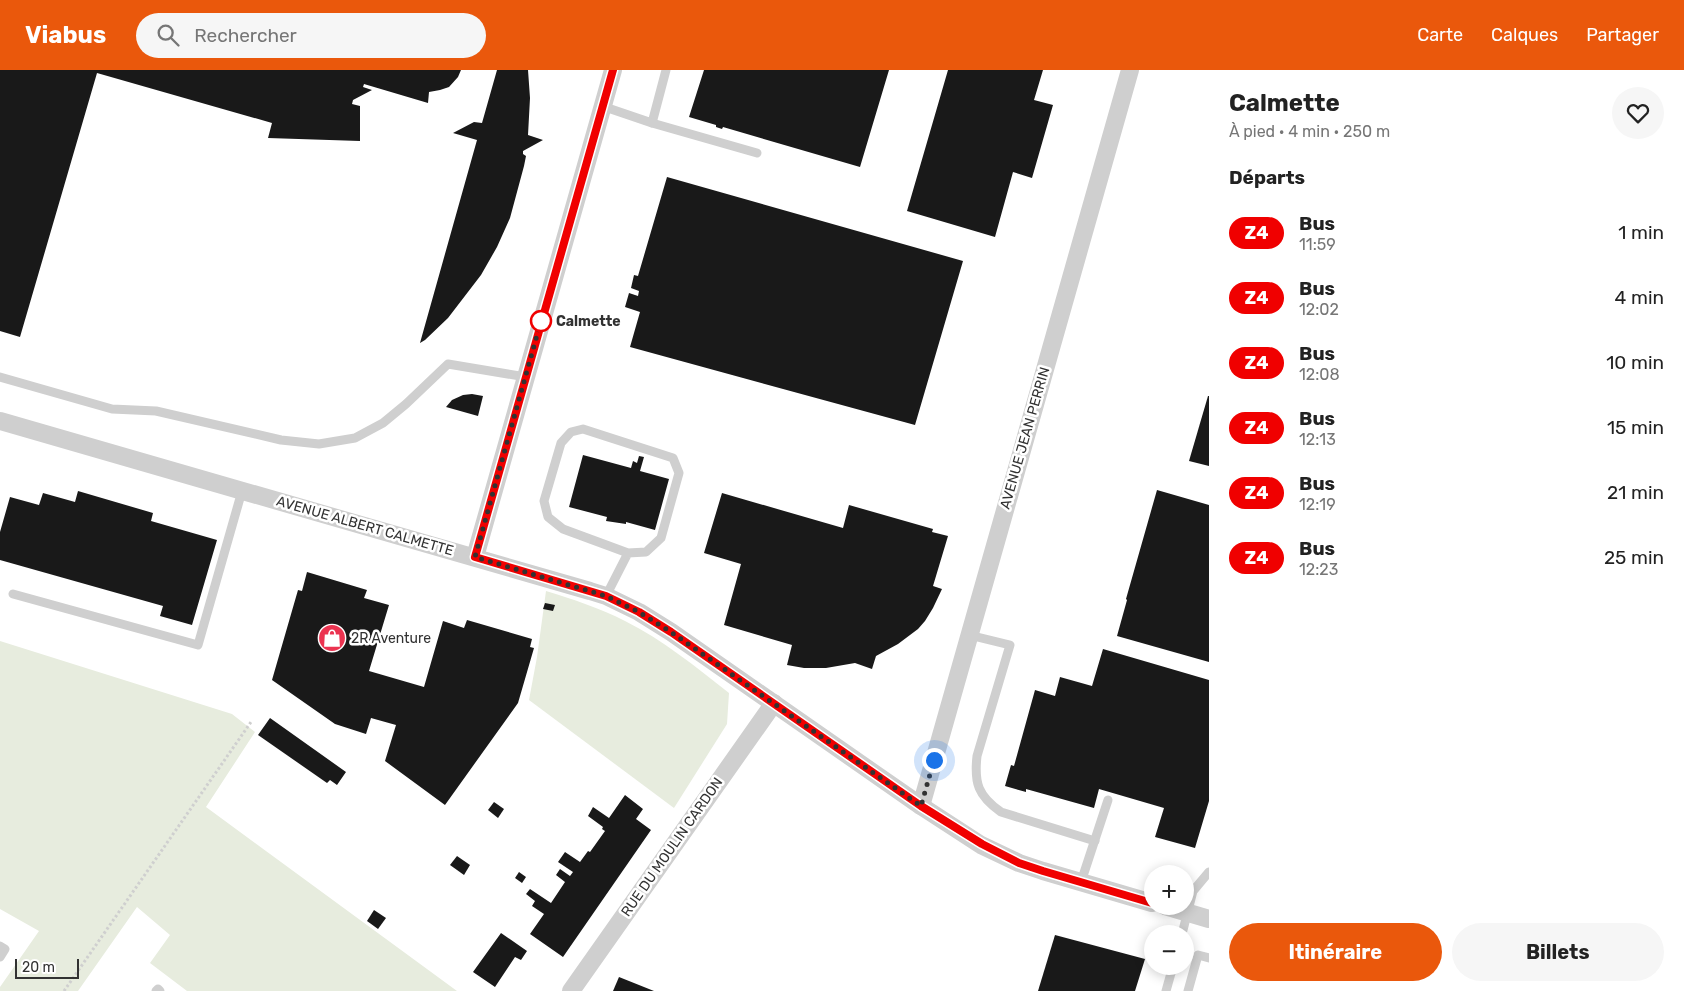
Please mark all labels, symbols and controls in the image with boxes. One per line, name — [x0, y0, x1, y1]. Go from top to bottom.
search box — [136, 13, 486, 58]
text: Viabus — [25, 21, 106, 49]
icon: search — [154, 21, 182, 49]
text: Rechercher — [194, 24, 297, 47]
text: Carte — [1417, 24, 1463, 46]
text: Calques — [1491, 24, 1558, 46]
text: Partager — [1586, 24, 1659, 46]
button: heart — [1612, 87, 1664, 139]
text: Calmette — [1229, 89, 1340, 117]
text: À pied · 4 min · 250 m — [1229, 122, 1390, 141]
text: Départs — [1229, 166, 1305, 189]
text: Bus — [1299, 212, 1335, 235]
text: 1 min — [1618, 221, 1664, 244]
text: Z4 — [1245, 222, 1268, 244]
text: 11:59 — [1299, 235, 1336, 254]
text: Bus — [1299, 277, 1335, 300]
text: 4 min — [1615, 286, 1664, 309]
text: Z4 — [1245, 287, 1268, 309]
text: 12:02 — [1299, 300, 1339, 319]
marker: Calmette — [530, 310, 552, 332]
place label: Calmette — [556, 313, 621, 330]
text: Bus — [1299, 342, 1335, 365]
text: 10 min — [1606, 351, 1664, 374]
text: Z4 — [1245, 352, 1268, 374]
street label: AVENUE JEAN PERRIN — [997, 365, 1053, 511]
text: 12:08 — [1299, 365, 1340, 384]
text: Bus — [1299, 407, 1335, 430]
text: 15 min — [1607, 416, 1664, 439]
text: Z4 — [1245, 417, 1268, 439]
text: 12:13 — [1299, 430, 1336, 449]
text: Bus — [1299, 472, 1335, 495]
text: 21 min — [1607, 481, 1664, 504]
text: Z4 — [1245, 482, 1268, 504]
street label: AVENUE ALBERT CALMETTE — [274, 493, 456, 559]
text: 12:19 — [1299, 495, 1336, 514]
text: Bus — [1299, 537, 1335, 560]
text: 25 min — [1604, 546, 1664, 569]
text: Z4 — [1245, 547, 1268, 569]
text: 12:23 — [1299, 560, 1338, 579]
shop icon: 2R Aventure — [317, 623, 347, 653]
place label: 2R Aventure — [351, 630, 431, 647]
your location — [922, 748, 947, 773]
street label: RUE DU MOULIN CARDON — [618, 774, 726, 920]
map controls — [1144, 865, 1194, 975]
button: + — [1144, 865, 1194, 915]
button: Itinéraire — [1229, 923, 1442, 981]
button: Billets — [1452, 923, 1664, 981]
button: − — [1144, 925, 1194, 975]
scale bar — [15, 956, 79, 979]
text: 20 m — [22, 959, 55, 976]

